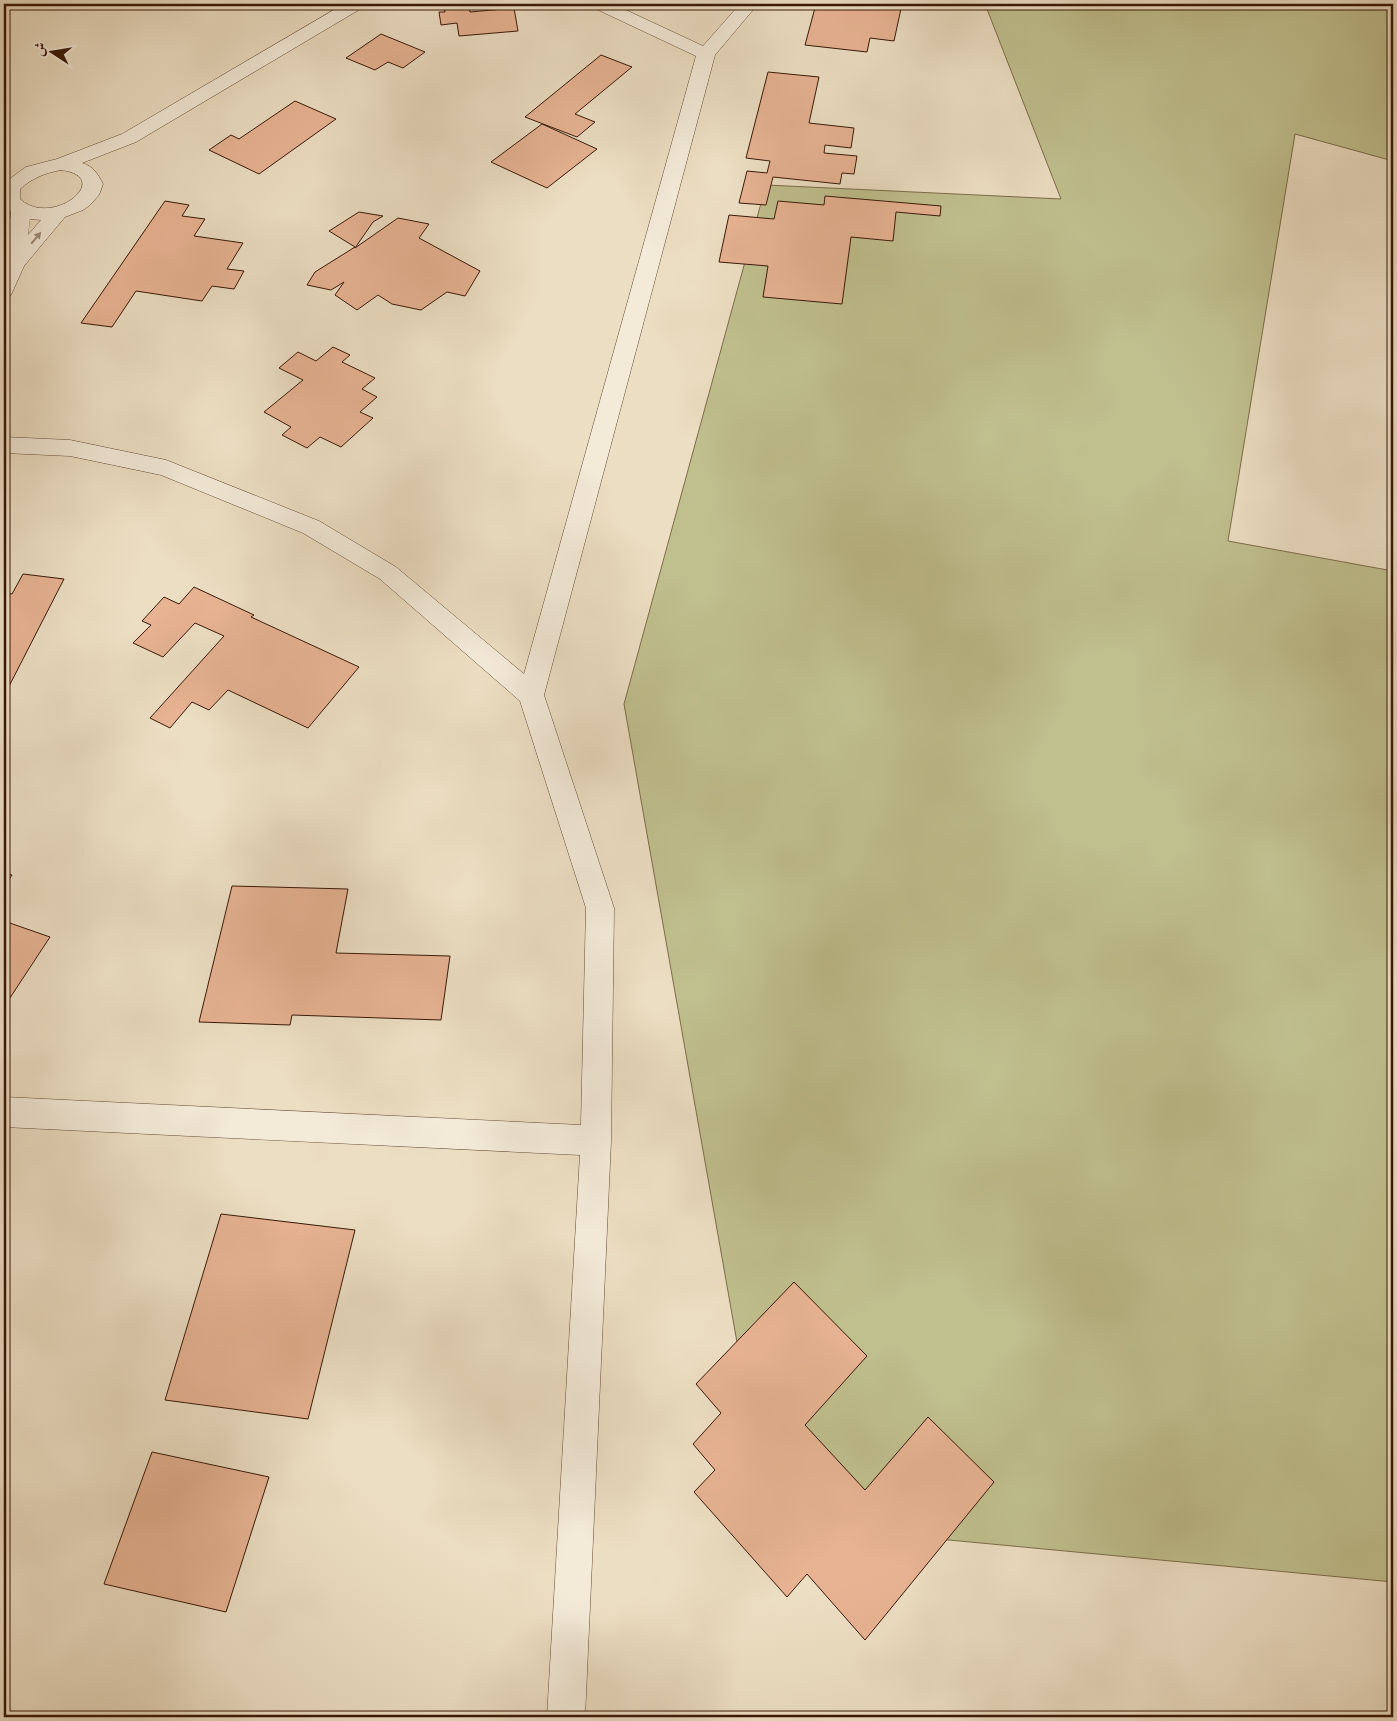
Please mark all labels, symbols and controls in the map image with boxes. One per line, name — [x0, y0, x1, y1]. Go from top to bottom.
north arrow — [28, 28, 78, 78]
text: ش — [30, 41, 50, 58]
one-way arrow — [31, 232, 42, 245]

